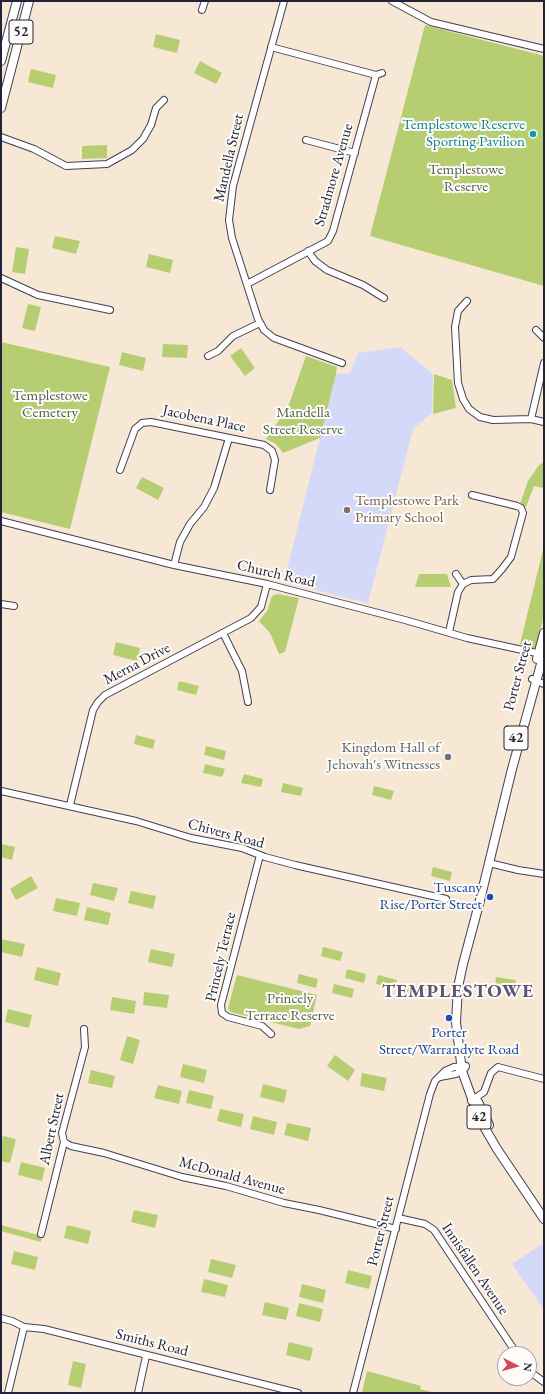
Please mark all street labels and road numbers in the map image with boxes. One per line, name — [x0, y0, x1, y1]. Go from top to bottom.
road number: 52 — [9, 20, 33, 44]
street label: Mandella Street — [210, 112, 248, 204]
street label: Stradmore Avenue — [311, 121, 357, 229]
street label: Jacobena Place — [161, 401, 247, 437]
street label: Church Road — [235, 556, 317, 592]
street label: Merna Drive — [101, 639, 173, 689]
street label: Porter Street — [500, 639, 536, 713]
road number: 42 — [504, 726, 528, 750]
street label: Chivers Road — [186, 815, 266, 853]
street label: Princely Terrace — [202, 910, 240, 1004]
street label: Albert Street — [36, 1091, 68, 1167]
road number: 42 — [467, 1105, 491, 1129]
street label: McDonald Avenue — [177, 1153, 287, 1199]
street label: Porter Street — [364, 1194, 398, 1268]
street label: Innisfallen Avenue — [438, 1220, 512, 1318]
street label: Smiths Road — [114, 1325, 190, 1361]

